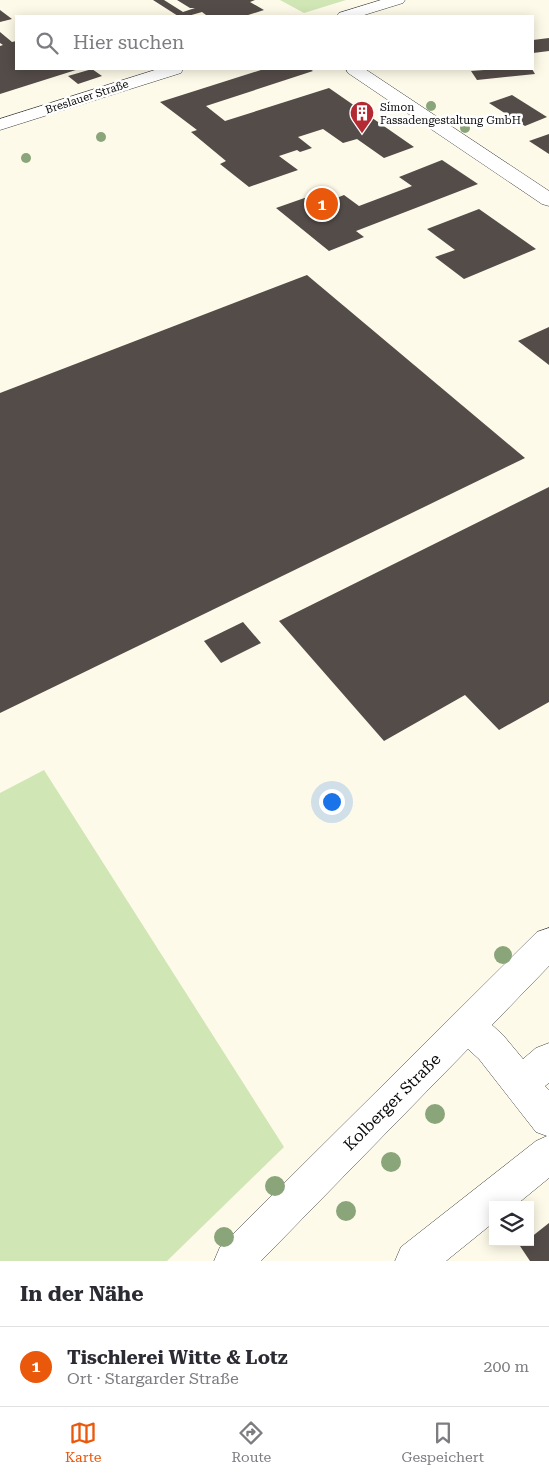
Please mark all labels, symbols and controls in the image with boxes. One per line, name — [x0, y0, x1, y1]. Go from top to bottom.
search box — [15, 15, 534, 70]
icon: search — [33, 29, 61, 57]
text: Hier suchen — [73, 31, 184, 54]
street label: Breslauer Straße — [44, 77, 130, 117]
building icon: Simon Fassadengestaltung GmbH — [349, 100, 375, 134]
place label: Simon Fassadengestaltung GmbH — [380, 101, 521, 127]
pin: 1 — [306, 185, 338, 223]
your location — [319, 789, 345, 815]
street label: Kolberger Straße — [340, 1049, 445, 1154]
map controls — [489, 1201, 534, 1246]
button: layers — [489, 1201, 534, 1246]
text: In der Nähe — [20, 1282, 143, 1306]
text: Tischlerei Witte & Lotz — [67, 1346, 288, 1369]
text: 1 — [32, 1357, 40, 1376]
text: 200 m — [483, 1357, 529, 1376]
text: Ort · Stargarder Straße — [67, 1369, 239, 1388]
tab: Karte — [65, 1419, 101, 1465]
tab: Route — [232, 1419, 271, 1465]
tab: Gespeichert — [401, 1419, 484, 1465]

